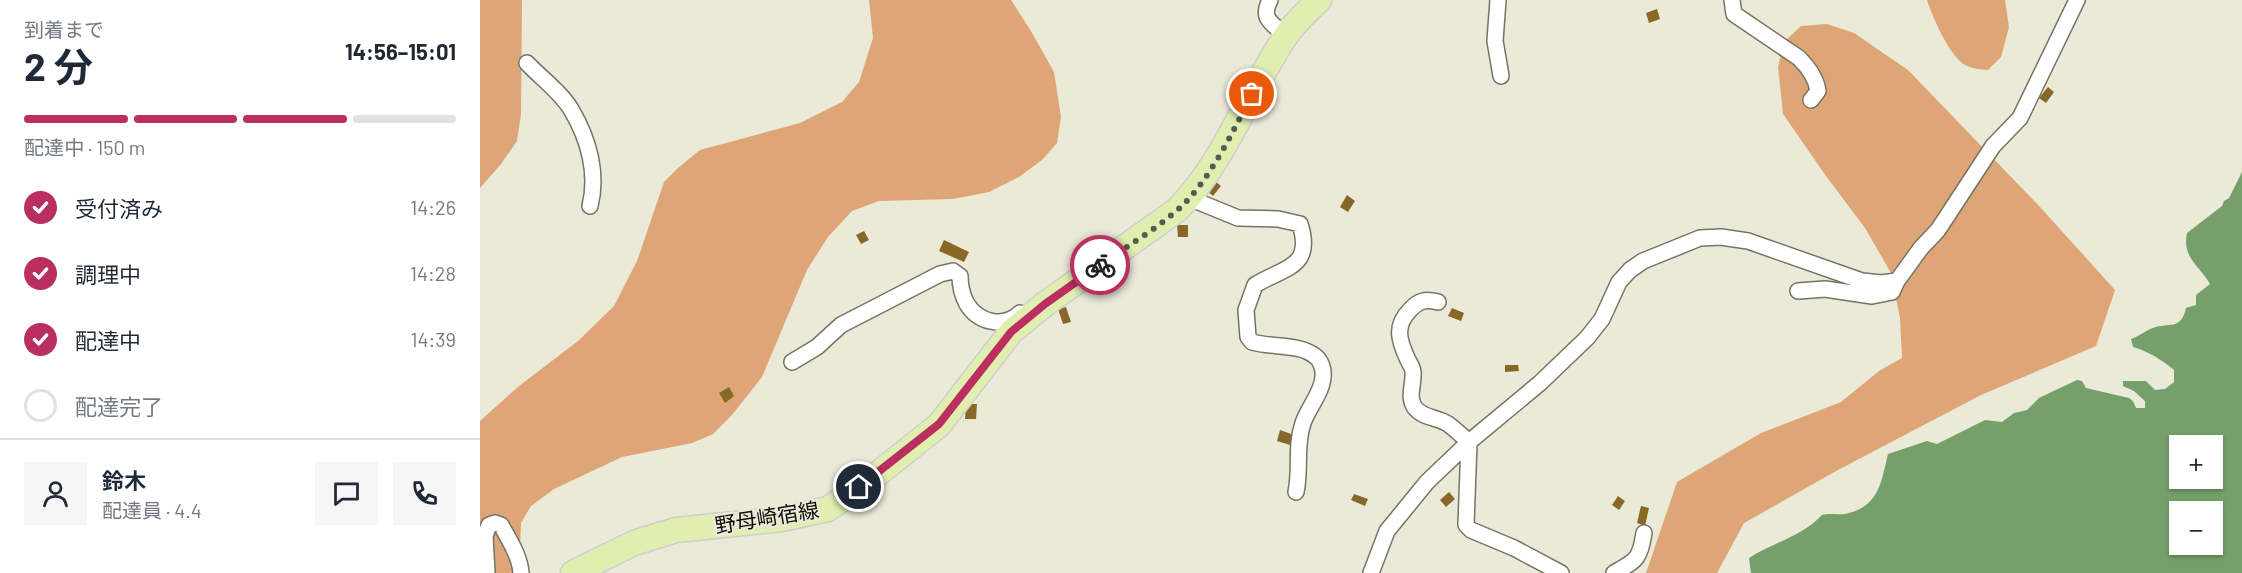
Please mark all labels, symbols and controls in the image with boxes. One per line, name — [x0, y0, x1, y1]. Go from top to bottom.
text: 到着まで — [24, 17, 104, 41]
text: 14:56–15:01 — [345, 38, 456, 64]
text: 2 分 — [24, 42, 93, 89]
pin — [1226, 68, 1277, 119]
icon: bag — [1235, 77, 1268, 110]
text: 配達中 · 150 m — [24, 135, 145, 159]
icon: check — [24, 191, 57, 224]
text: 受付済み — [75, 195, 163, 221]
text: 14:26 — [410, 195, 456, 219]
courier — [1070, 235, 1130, 295]
icon: bike — [1084, 249, 1117, 282]
icon: check — [24, 257, 57, 290]
text: 調理中 — [75, 261, 141, 287]
text: 14:28 — [410, 261, 456, 285]
icon: check — [24, 323, 57, 356]
text: 配達中 — [75, 327, 141, 353]
text: 14:39 — [410, 327, 456, 351]
text: 配達完了 — [75, 393, 163, 419]
map controls — [2169, 435, 2223, 555]
button: + — [2169, 435, 2223, 489]
pin — [833, 461, 884, 512]
button: person — [24, 462, 87, 525]
button: chat — [315, 462, 378, 525]
button: phone — [393, 462, 456, 525]
text: 鈴木 — [102, 467, 146, 493]
icon: home — [842, 470, 875, 503]
street label: 野母崎宿線 — [713, 496, 821, 537]
text: 配達員 · 4.4 — [102, 498, 202, 522]
button: − — [2169, 501, 2223, 555]

